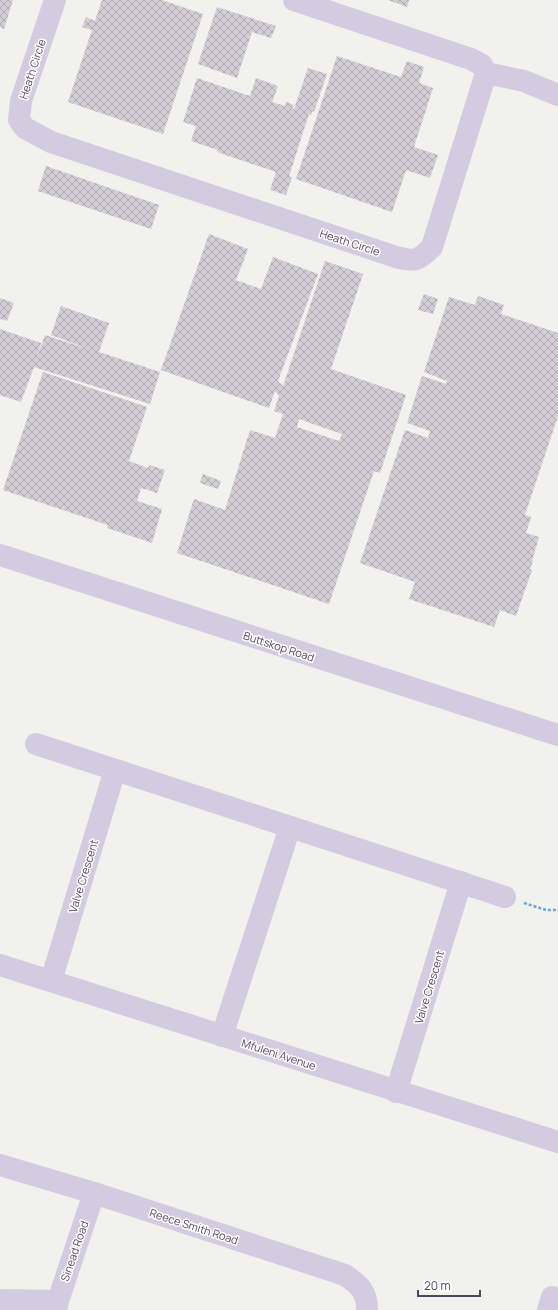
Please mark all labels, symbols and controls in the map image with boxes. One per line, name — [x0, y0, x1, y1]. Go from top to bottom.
street label: Heath Circle — [15, 37, 49, 101]
street label: Heath Circle — [318, 225, 382, 259]
street label: Buttskop Road — [242, 627, 316, 665]
street label: Valve Crescent — [65, 838, 101, 914]
street label: Valve Crescent — [411, 949, 447, 1025]
street label: Mfuleni Avenue — [240, 1035, 319, 1073]
street label: Reece Smith Road — [148, 1205, 240, 1247]
street label: Sinead Road — [57, 1219, 91, 1283]
scale bar — [418, 1272, 480, 1298]
text: 20 m — [424, 1277, 451, 1294]

